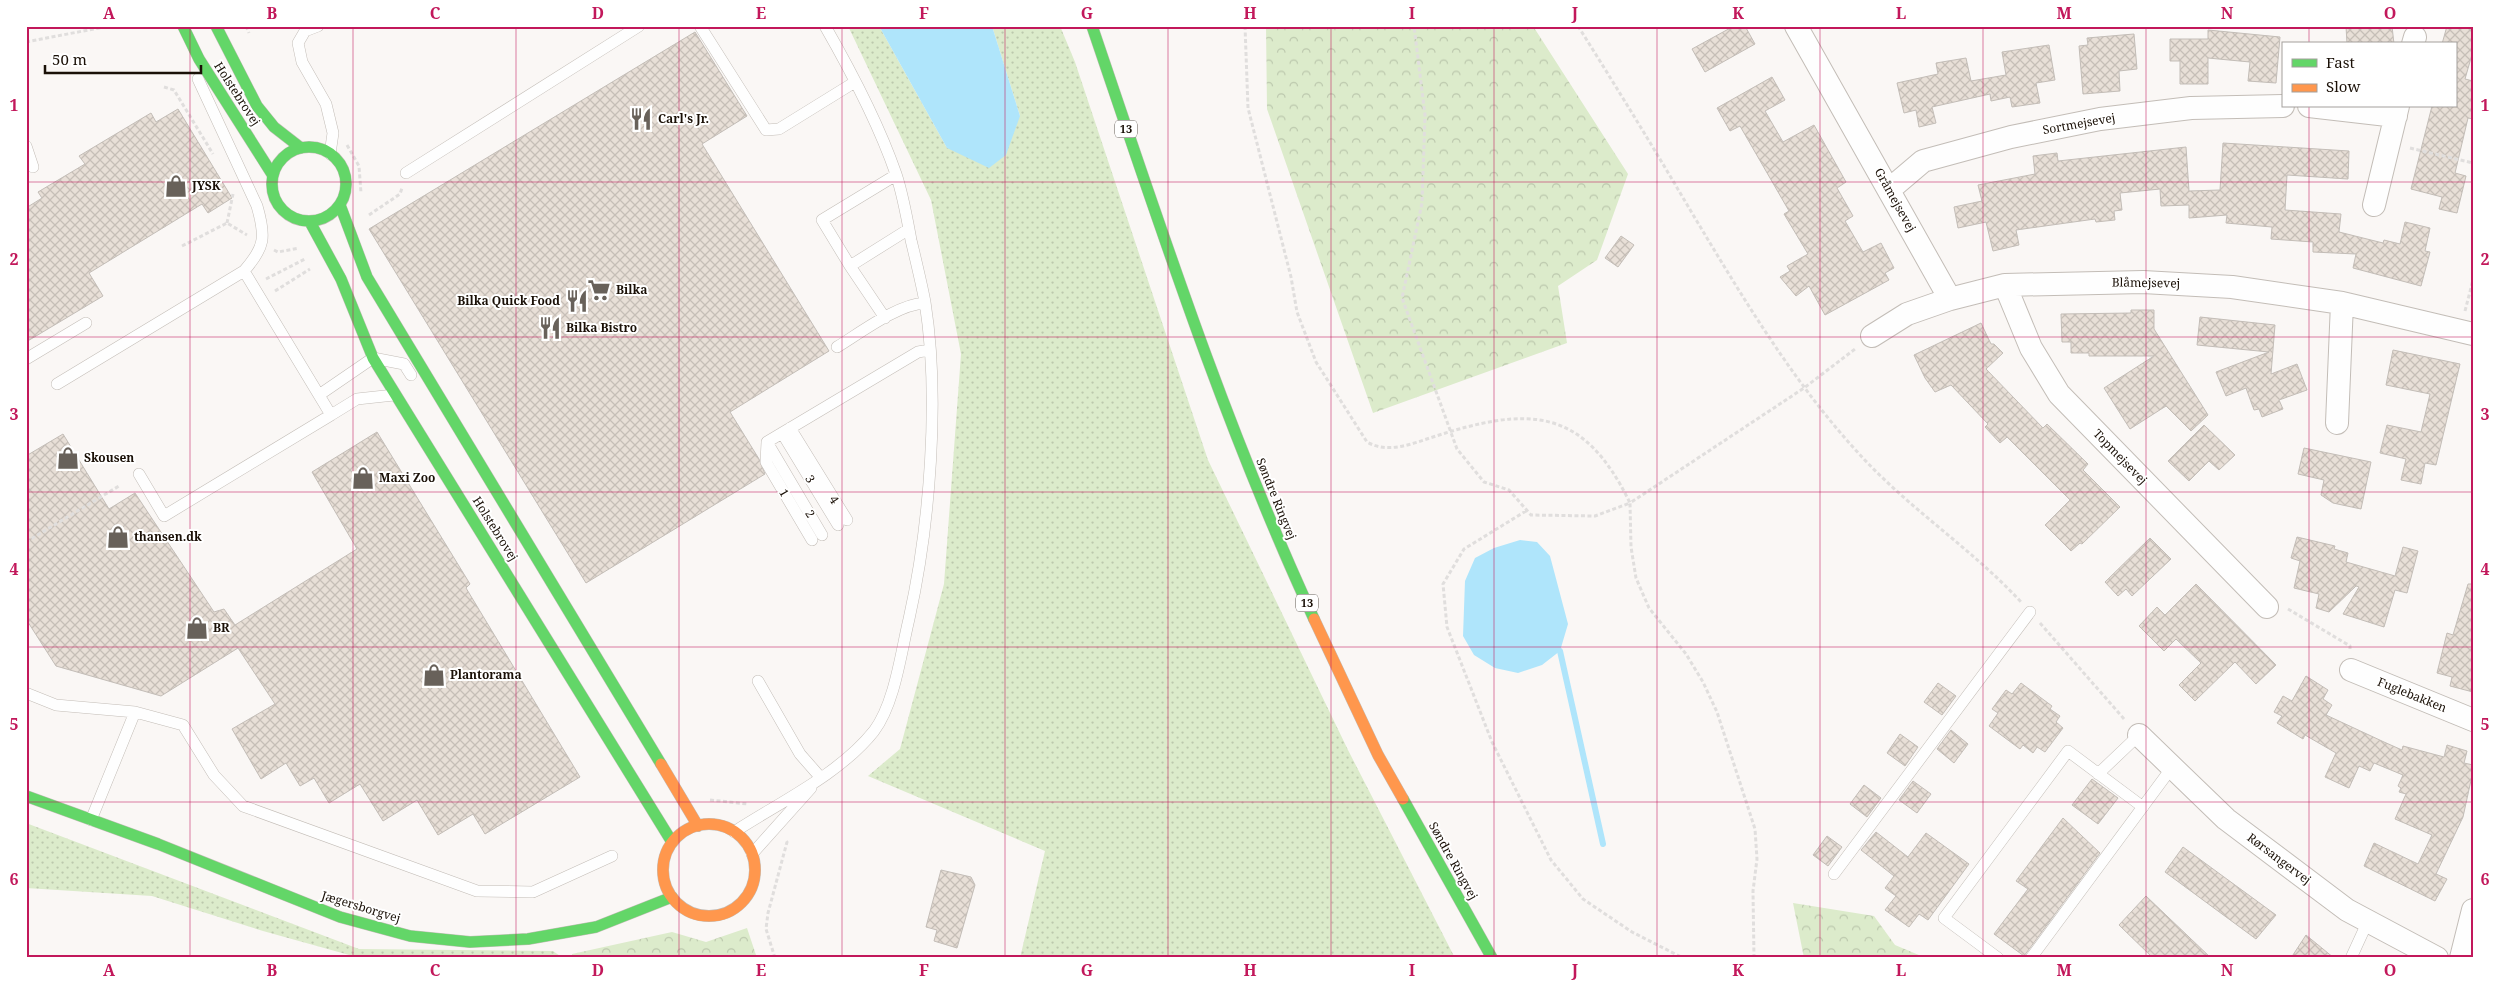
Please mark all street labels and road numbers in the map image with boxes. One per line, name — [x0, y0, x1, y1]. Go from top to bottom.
street label: Holstebrovej — [210, 58, 264, 129]
street label: Sortmejsevej — [2041, 109, 2117, 138]
road number: 13 — [1115, 120, 1137, 138]
street label: Gråmejsevej — [1871, 165, 1920, 235]
street label: Blåmejsevej — [2112, 273, 2180, 292]
street label: Topmejsevej — [2090, 425, 2151, 488]
street label: Søndre Ringvej — [1252, 455, 1301, 542]
street label: 3 — [801, 471, 820, 486]
street label: 1 — [775, 486, 793, 500]
street label: 4 — [825, 492, 844, 507]
street label: Holstebrovej — [469, 493, 522, 564]
street label: 2 — [801, 507, 819, 521]
road number: 13 — [1296, 594, 1318, 612]
street label: Fuglebakken — [2375, 673, 2450, 716]
street label: Søndre Ringvej — [1425, 819, 1482, 903]
street label: Rørsangervej — [2244, 829, 2315, 888]
street label: Jægersborgvej — [319, 886, 403, 927]

